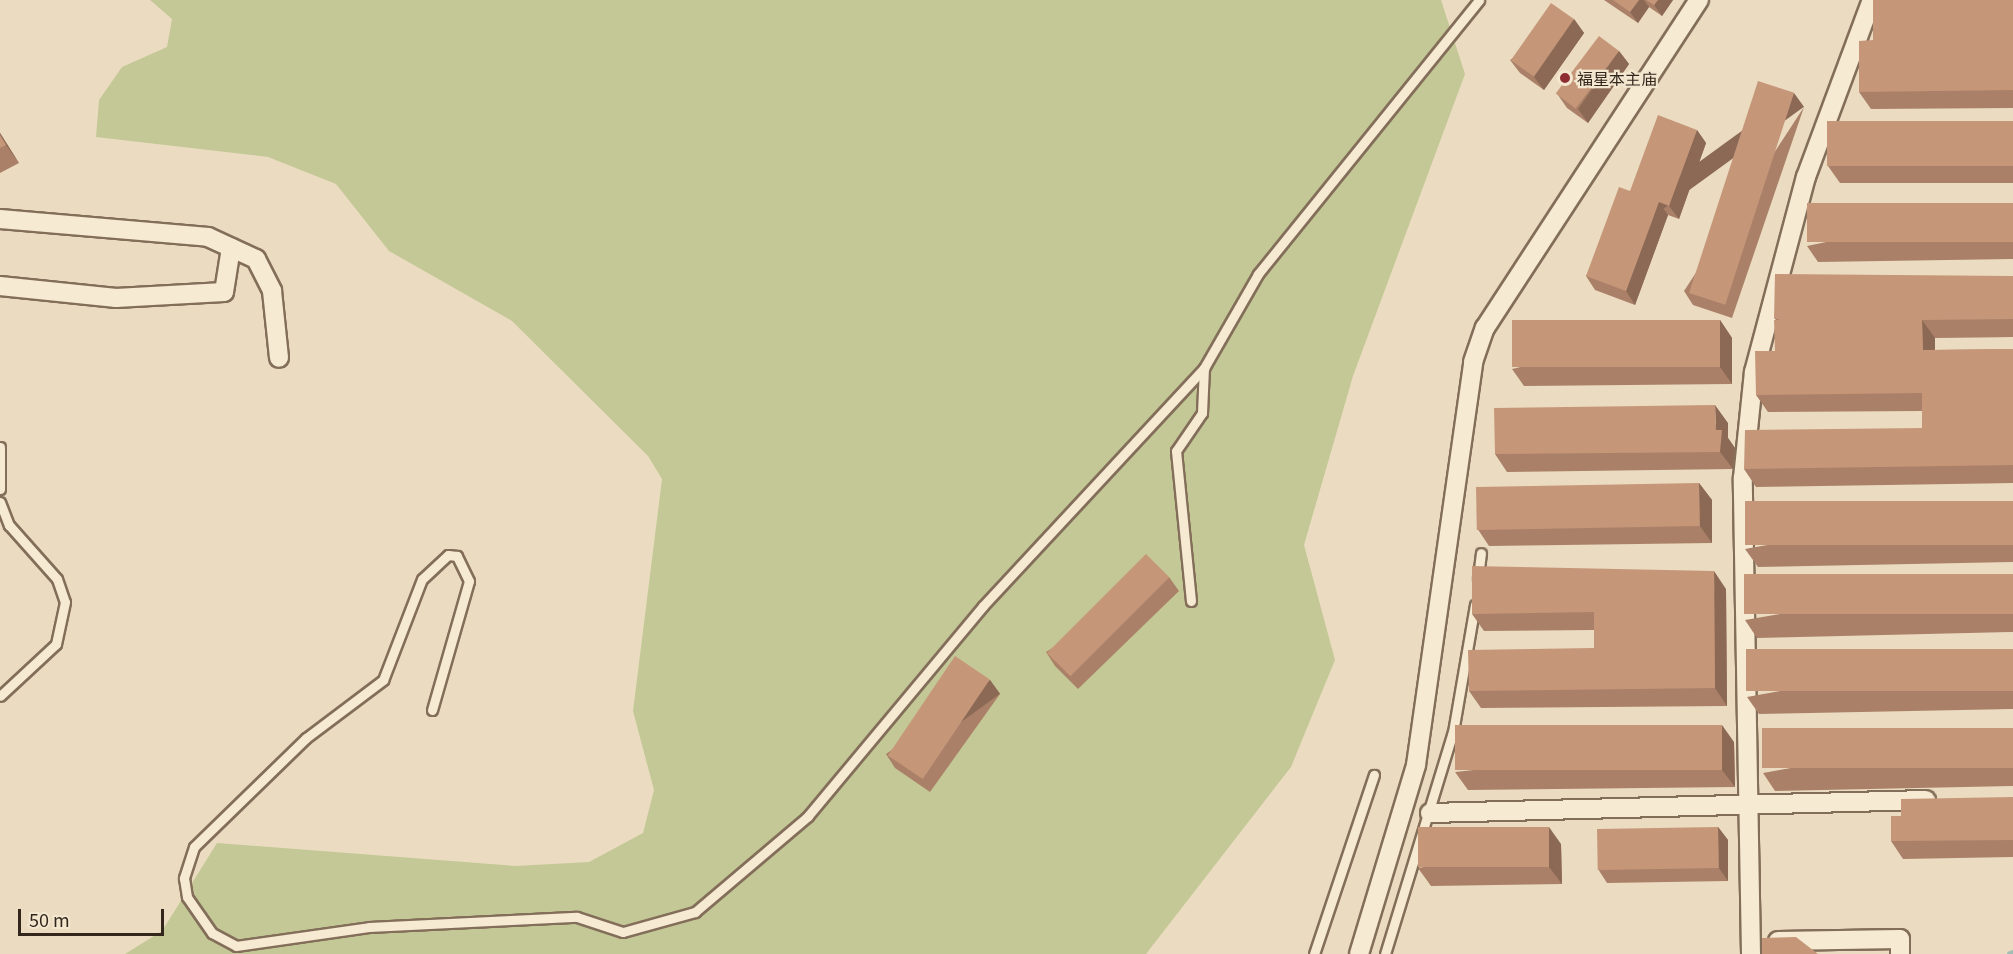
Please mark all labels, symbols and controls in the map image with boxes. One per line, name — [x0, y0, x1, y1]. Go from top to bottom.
place label: 福星本主庙 — [1577, 68, 1657, 88]
marker: 福星本主庙 — [1558, 71, 1572, 85]
scale bar — [21, 897, 166, 935]
text: 50 m — [29, 906, 70, 932]

